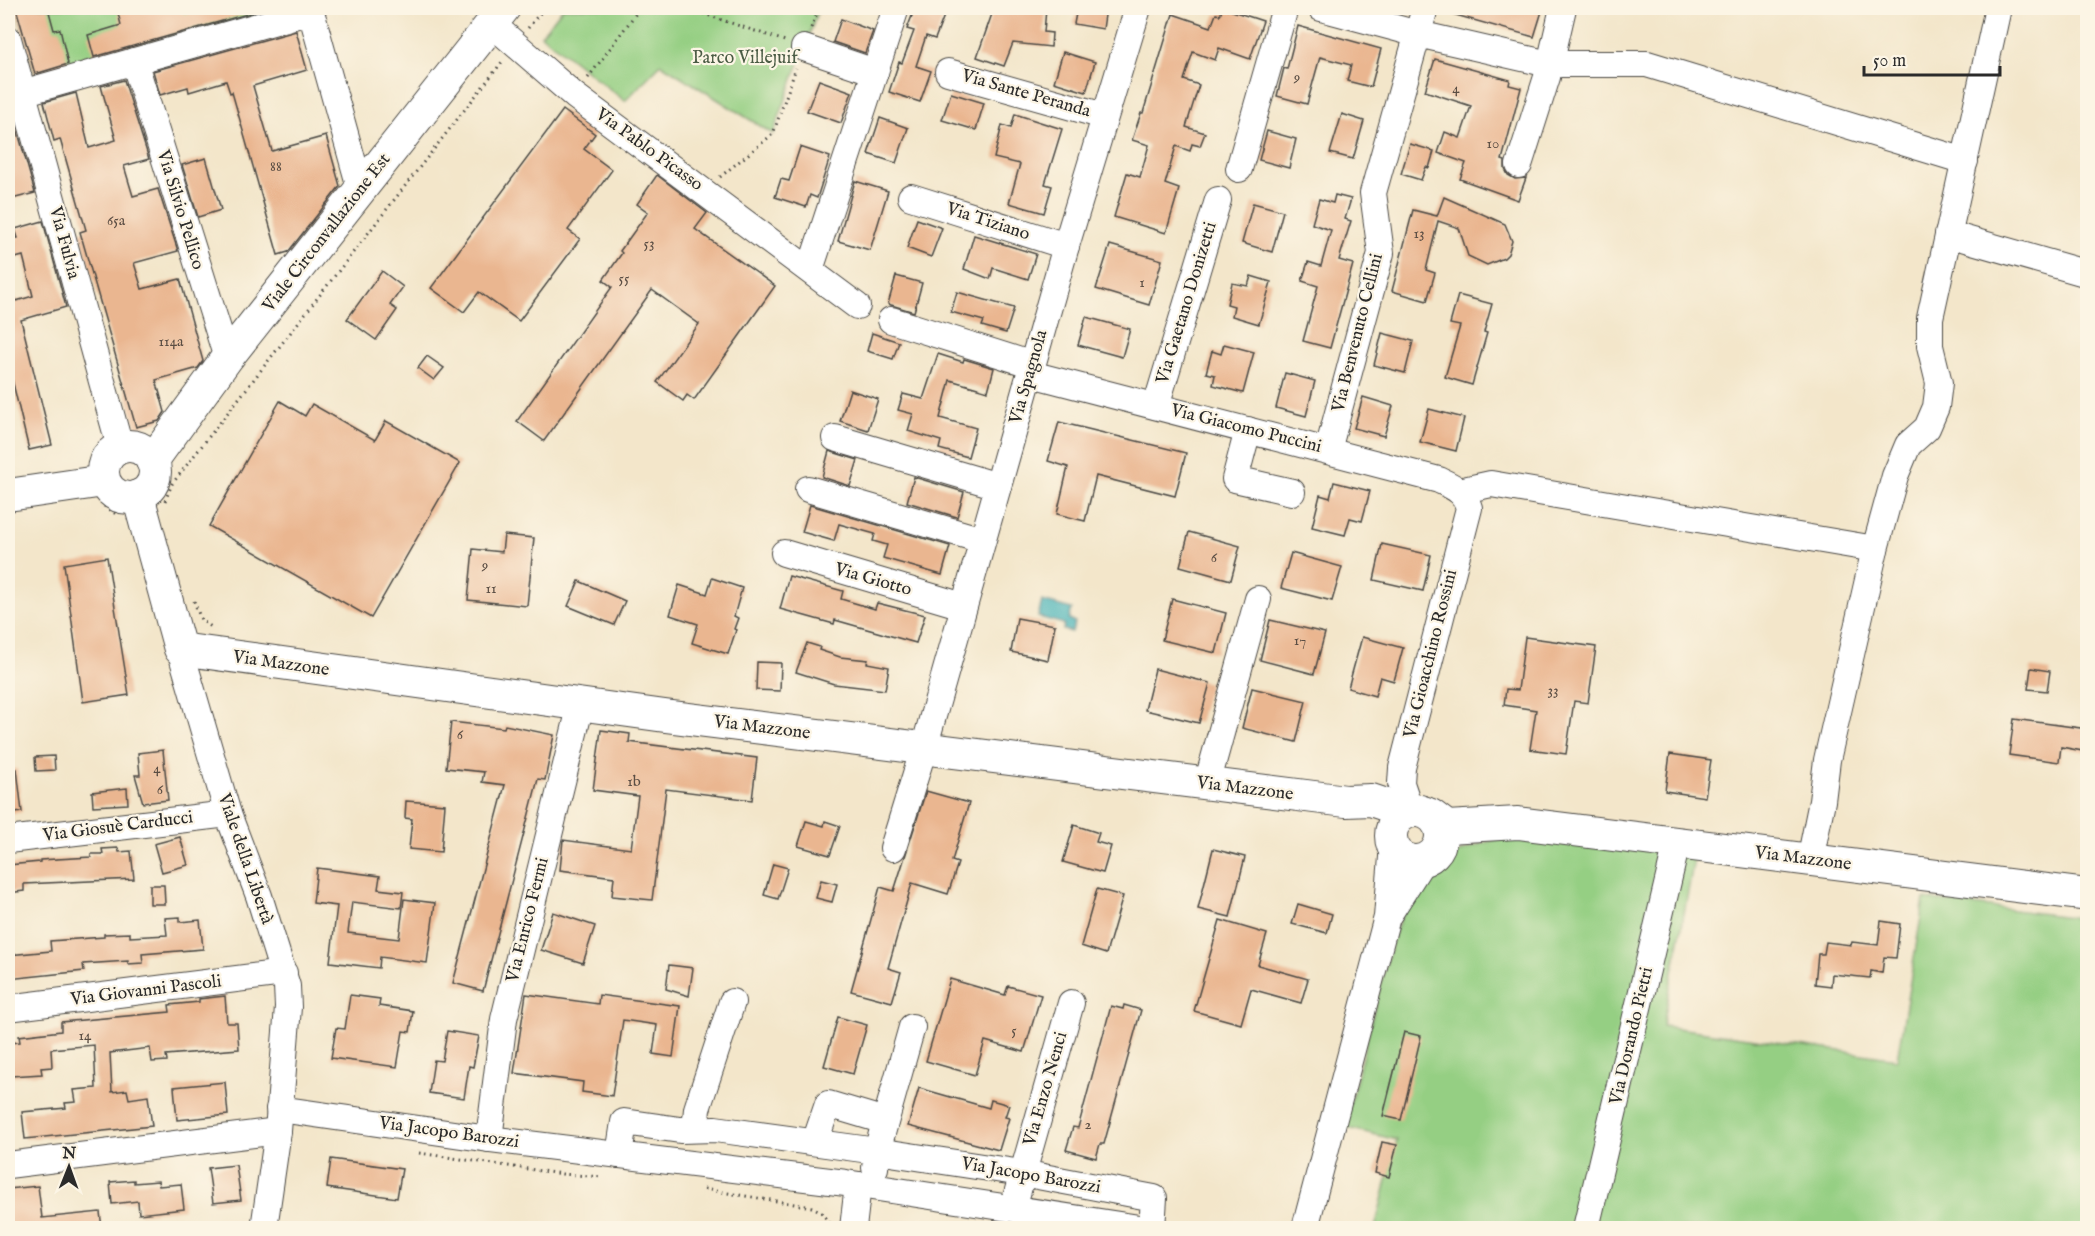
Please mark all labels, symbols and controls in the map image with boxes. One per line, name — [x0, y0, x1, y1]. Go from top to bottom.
scale bar — [1864, 39, 2000, 77]
park label: Parco Villejuif — [692, 47, 801, 70]
text: 50 m — [1873, 50, 1906, 73]
street label: Via Sante Peranda — [958, 64, 1093, 123]
house number: 9 — [1293, 68, 1300, 87]
house number: 4 — [1452, 79, 1460, 98]
street label: Via Pablo Picasso — [590, 103, 708, 197]
house number: 10 — [1487, 134, 1499, 153]
street label: Via Silvio Pellico — [151, 146, 209, 273]
street label: Viale Circonvallazione Est — [257, 149, 396, 318]
house number: 88 — [270, 157, 282, 176]
street label: Via Tiziano — [942, 197, 1033, 246]
street label: Via Fulvia — [43, 203, 85, 282]
house number: 65a — [107, 211, 126, 230]
street label: Via Gaetano Donizetti — [1151, 219, 1223, 388]
house number: 13 — [1413, 224, 1425, 243]
house number: 53 — [643, 234, 655, 253]
street label: Via Benvenuto Cellini — [1327, 251, 1389, 416]
house number: 55 — [619, 269, 630, 288]
house number: 1 — [1139, 273, 1145, 292]
street label: Via Spagnola — [1004, 327, 1053, 428]
house number: 114a — [158, 332, 184, 351]
street label: Via Giacomo Puccini — [1167, 399, 1324, 459]
house number: 6 — [1211, 548, 1218, 567]
house number: 9 — [481, 556, 488, 575]
street label: Via Giotto — [831, 558, 914, 602]
street label: Via Gioacchino Rossini — [1399, 567, 1463, 742]
house number: 11 — [485, 579, 497, 598]
house number: 17 — [1294, 631, 1306, 650]
street label: Via Mazzone — [230, 646, 331, 682]
house number: 33 — [1547, 681, 1559, 700]
street label: Via Mazzone — [711, 711, 812, 745]
house number: 6 — [457, 725, 464, 744]
house number: 4 — [153, 759, 161, 778]
house number: 1b — [627, 772, 641, 791]
street label: Via Mazzone — [1194, 772, 1295, 806]
house number: 6 — [157, 780, 164, 799]
street label: Viale della Libertà — [212, 790, 278, 928]
street label: Via Giosuè Carducci — [40, 806, 195, 848]
street label: Via Mazzone — [1752, 842, 1853, 876]
street label: Via Enrico Fermi — [501, 855, 555, 986]
street label: Via Dorando Pietri — [1605, 965, 1659, 1108]
street label: Via Giovanni Pascoli — [68, 970, 223, 1012]
house number: 5 — [1011, 1021, 1017, 1040]
house number: 14 — [79, 1026, 92, 1045]
street label: Via Enzo Nenci — [1018, 1029, 1073, 1150]
street label: Via Jacopo Barozzi — [376, 1112, 521, 1154]
house number: 2 — [1084, 1115, 1092, 1134]
north arrow — [39, 1137, 99, 1197]
text: N — [61, 1144, 76, 1164]
street label: Via Jacopo Barozzi — [958, 1152, 1103, 1200]

